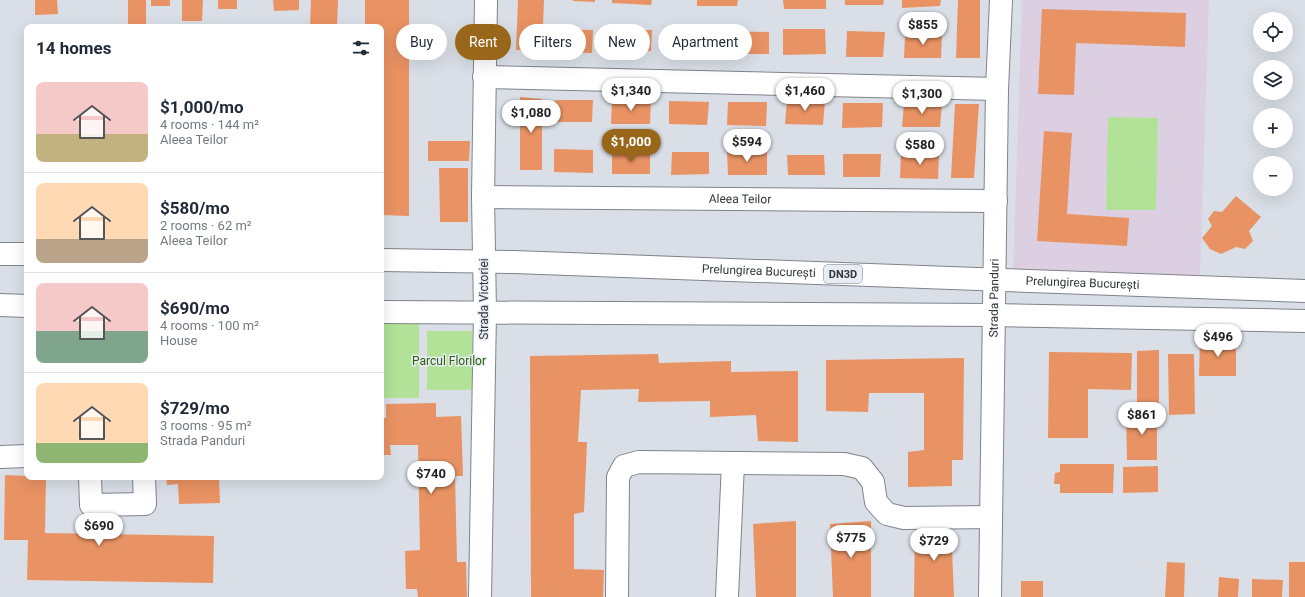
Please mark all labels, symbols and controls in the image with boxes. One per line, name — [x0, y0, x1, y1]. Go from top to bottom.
pin: $855 — [899, 12, 947, 46]
map controls — [1253, 12, 1293, 196]
button: locate — [1253, 12, 1293, 52]
text: $855 — [908, 17, 938, 32]
chip: Buy — [396, 24, 447, 60]
chip: Rent — [455, 24, 511, 60]
chip: Filters — [519, 24, 586, 60]
chip: New — [594, 24, 650, 60]
chip: Apartment — [658, 24, 752, 60]
icon: filters — [350, 37, 372, 59]
text: 14 homes — [36, 38, 112, 58]
button: layers — [1253, 60, 1293, 100]
pin: $1,340 — [598, 78, 664, 112]
pin: $1,460 — [772, 78, 838, 112]
pin: $1,300 — [889, 81, 955, 115]
text: $1,340 — [611, 83, 651, 98]
text: $1,460 — [785, 83, 825, 98]
text: $1,300 — [902, 86, 942, 101]
text: $1,000/mo — [160, 97, 244, 117]
icon: home — [68, 98, 116, 146]
pin: $1,080 — [498, 100, 564, 134]
text: $1,080 — [511, 105, 551, 120]
button: + — [1253, 108, 1293, 148]
text: 4 rooms · 144 m² — [160, 117, 259, 132]
pin: $1,000 — [598, 129, 664, 163]
pin: $594 — [723, 129, 771, 163]
text: Aleea Teilor — [160, 132, 228, 147]
pin: $580 — [896, 132, 944, 166]
text: $1,000 — [611, 134, 651, 149]
text: $594 — [732, 134, 762, 149]
text: $580 — [905, 137, 935, 152]
button: − — [1253, 156, 1293, 196]
street label: Aleea Teilor — [709, 192, 771, 206]
text: $580/mo — [160, 198, 230, 218]
icon: home — [68, 199, 116, 247]
text: 2 rooms · 62 m² — [160, 218, 252, 233]
text: Aleea Teilor — [160, 233, 228, 248]
street label: Strada Victoriei — [477, 258, 491, 340]
street label: Strada Panduri — [987, 258, 1002, 338]
street label: Prelungirea București — [702, 262, 816, 281]
road number: DN3D — [824, 265, 862, 283]
street label: Prelungirea București — [1025, 274, 1140, 293]
text: $690/mo — [160, 298, 230, 318]
icon: home — [68, 299, 116, 347]
text: 4 rooms · 100 m² — [160, 318, 259, 333]
pin: $496 — [1194, 324, 1242, 358]
text: $496 — [1203, 329, 1233, 344]
text: House — [160, 333, 197, 348]
park label: Parcul Florilor — [412, 354, 486, 368]
text: $729/mo — [160, 398, 230, 418]
icon: home — [68, 399, 116, 447]
pin: $861 — [1118, 402, 1166, 436]
text: $861 — [1127, 407, 1157, 422]
text: 3 rooms · 95 m² — [160, 418, 252, 433]
text: Strada Panduri — [160, 433, 245, 448]
pin: $740 — [407, 461, 455, 495]
text: $740 — [416, 466, 446, 481]
pin: $690 — [75, 513, 123, 547]
text: $690 — [84, 518, 114, 533]
pin: $775 — [827, 525, 875, 559]
pin: $729 — [910, 528, 958, 562]
text: $775 — [836, 530, 866, 545]
text: $729 — [919, 533, 949, 548]

